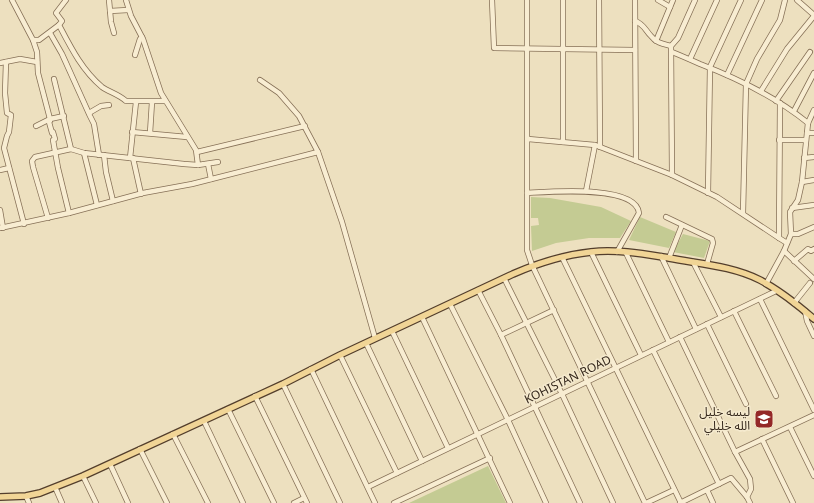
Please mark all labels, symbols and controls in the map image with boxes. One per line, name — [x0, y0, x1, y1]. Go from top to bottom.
street label: KOHISTAN ROAD — [520, 348, 616, 412]
place label: ليسه خليل الله خليلي — [699, 400, 750, 439]
school or university icon: ليسه خليل الله خليلي — [753, 408, 775, 430]

